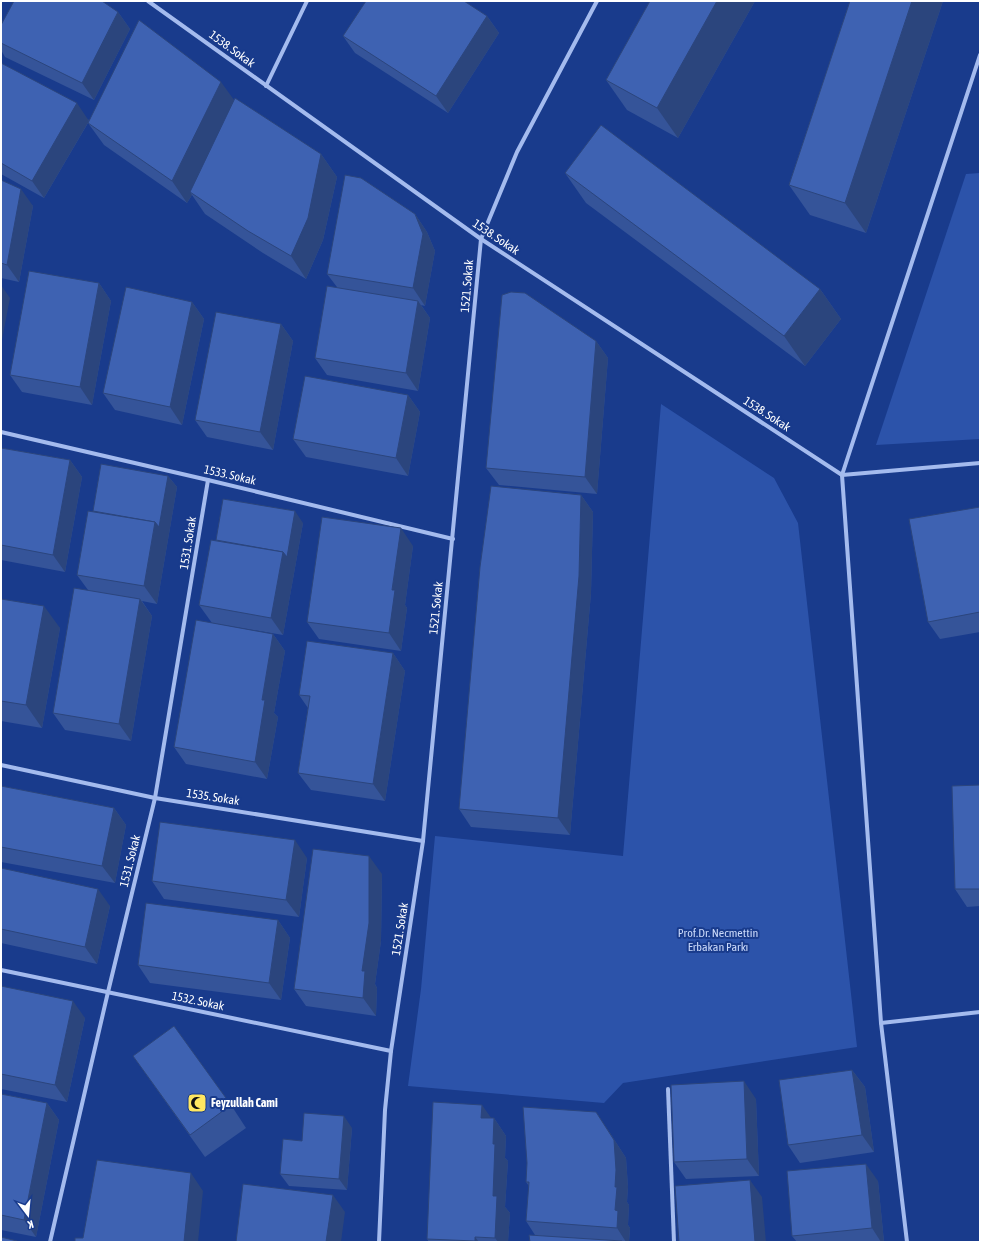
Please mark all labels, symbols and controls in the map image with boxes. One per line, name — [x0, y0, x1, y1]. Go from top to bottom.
street label: 1538. Sokak — [206, 28, 258, 71]
street label: 1538. Sokak — [470, 216, 523, 258]
street label: 1521. Sokak — [458, 258, 476, 313]
street label: 1538. Sokak — [741, 394, 794, 435]
street label: 1533. Sokak — [203, 462, 258, 488]
street label: 1531. Sokak — [177, 515, 199, 570]
street label: 1521. Sokak — [426, 580, 446, 635]
street label: 1535. Sokak — [186, 786, 241, 808]
street label: 1531. Sokak — [117, 833, 143, 888]
street label: 1521. Sokak — [389, 901, 411, 956]
park label: Prof.Dr. Necmettin Erbakan Parkı — [678, 926, 758, 954]
street label: 1532. Sokak — [171, 989, 226, 1014]
mosque icon: Feyzullah Cami — [186, 1092, 208, 1114]
place label: Feyzullah Cami — [211, 1096, 278, 1110]
north arrow — [8, 1195, 48, 1235]
text: K — [26, 1218, 35, 1231]

